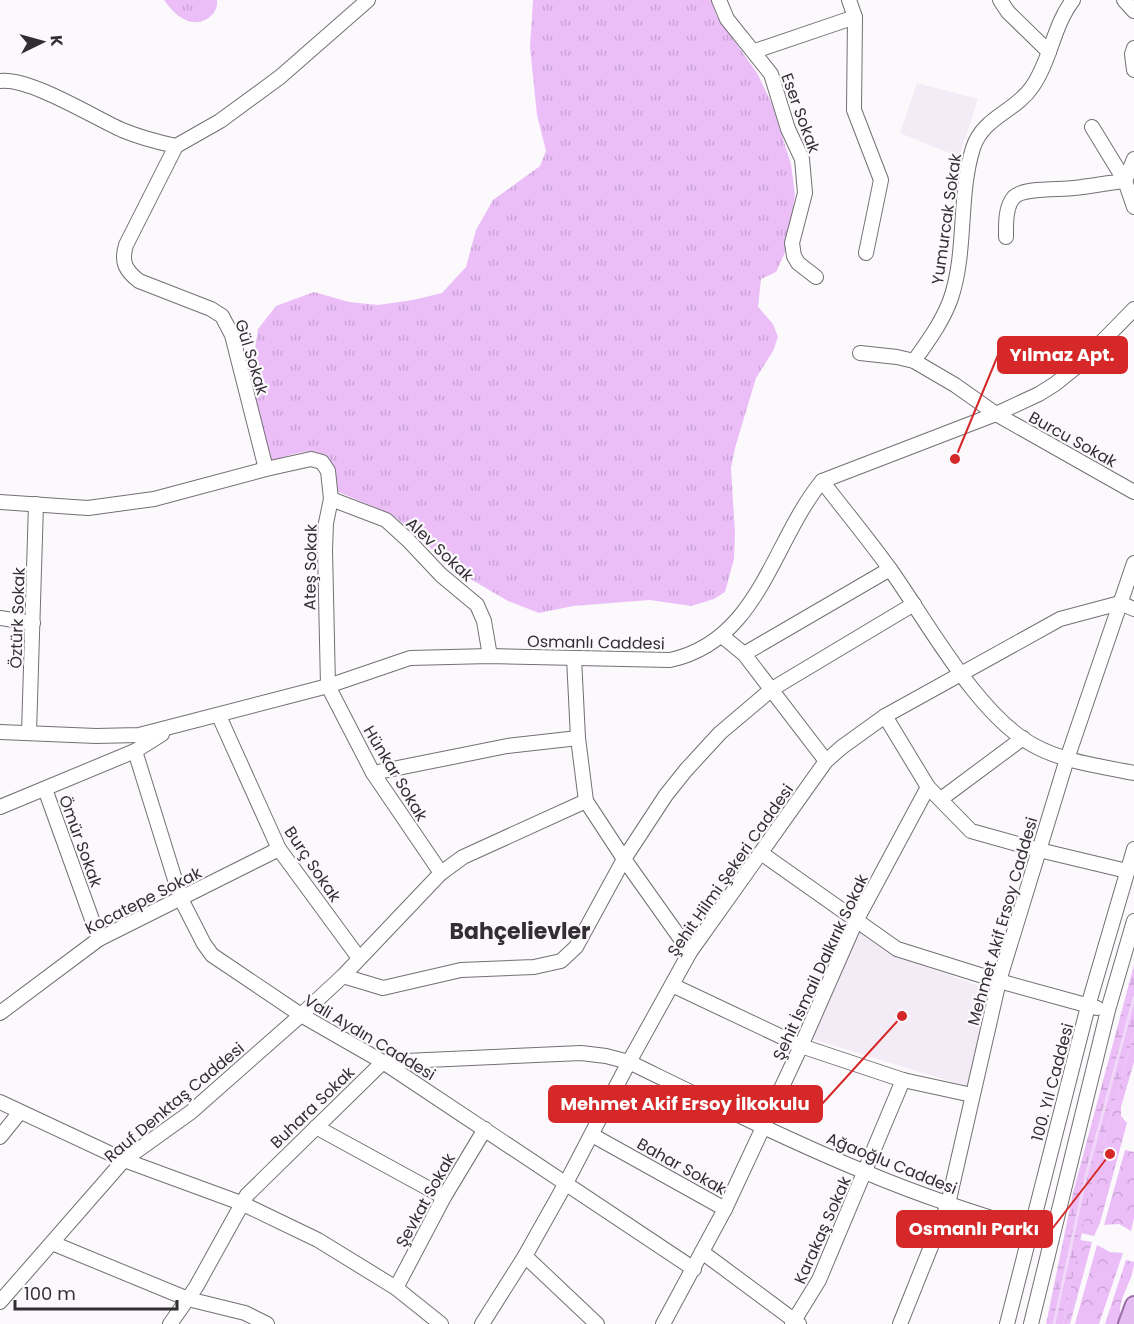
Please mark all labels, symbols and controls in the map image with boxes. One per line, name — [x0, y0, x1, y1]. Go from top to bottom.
north arrow — [12, 12, 72, 72]
text: K — [45, 34, 68, 47]
street label: Eser Sokak — [775, 70, 826, 157]
street label: Yumurcak Sokak — [926, 151, 967, 286]
street label: Gül Sokak — [229, 317, 274, 398]
callout: Yılmaz Apt. — [998, 337, 1127, 373]
text: Yılmaz Apt. — [1009, 342, 1115, 367]
street label: Burcu Sokak — [1025, 406, 1121, 473]
street label: Alev Sokak — [401, 512, 479, 587]
street label: Ateş Sokak — [298, 523, 323, 610]
street label: Öztürk Sokak — [4, 566, 31, 669]
street label: Osmanlı Caddesi — [527, 630, 665, 655]
street label: Hünkar Sokak — [358, 721, 434, 826]
street label: Şehit Hilmi Şekeri Caddesi — [662, 779, 799, 961]
street label: Ömür Sokak — [53, 792, 108, 891]
street label: Mehmet Akif Ersoy Caddesi — [962, 814, 1043, 1028]
street label: Burç Sokak — [279, 822, 347, 907]
street label: Kocatepe Sokak — [81, 861, 206, 940]
street label: Şehit İsmail Dalkırık Sokak — [767, 870, 874, 1064]
district label: Bahçelievler — [450, 916, 590, 947]
street label: Vali Aydın Caddesi — [300, 989, 440, 1086]
street label: 100. Yıl Caddesi — [1026, 1021, 1079, 1144]
street label: Rauf Denktaş Caddesi — [99, 1037, 249, 1168]
street label: Buhara Sokak — [265, 1061, 360, 1154]
callout: Mehmet Akif Ersoy İlkokulu — [549, 1086, 822, 1122]
text: Mehmet Akif Ersoy İlkokulu — [560, 1091, 810, 1116]
street label: Ağaoğlu Caddesi — [823, 1127, 961, 1200]
street label: Bahar Sokak — [633, 1132, 731, 1201]
street label: Şevkat Sokak — [390, 1148, 461, 1251]
street label: Karakaş Sokak — [788, 1172, 857, 1288]
callout: Osmanlı Parkı — [897, 1211, 1052, 1247]
text: Osmanlı Parkı — [909, 1216, 1039, 1241]
scale bar — [15, 1273, 177, 1311]
text: 100 m — [24, 1281, 76, 1306]

